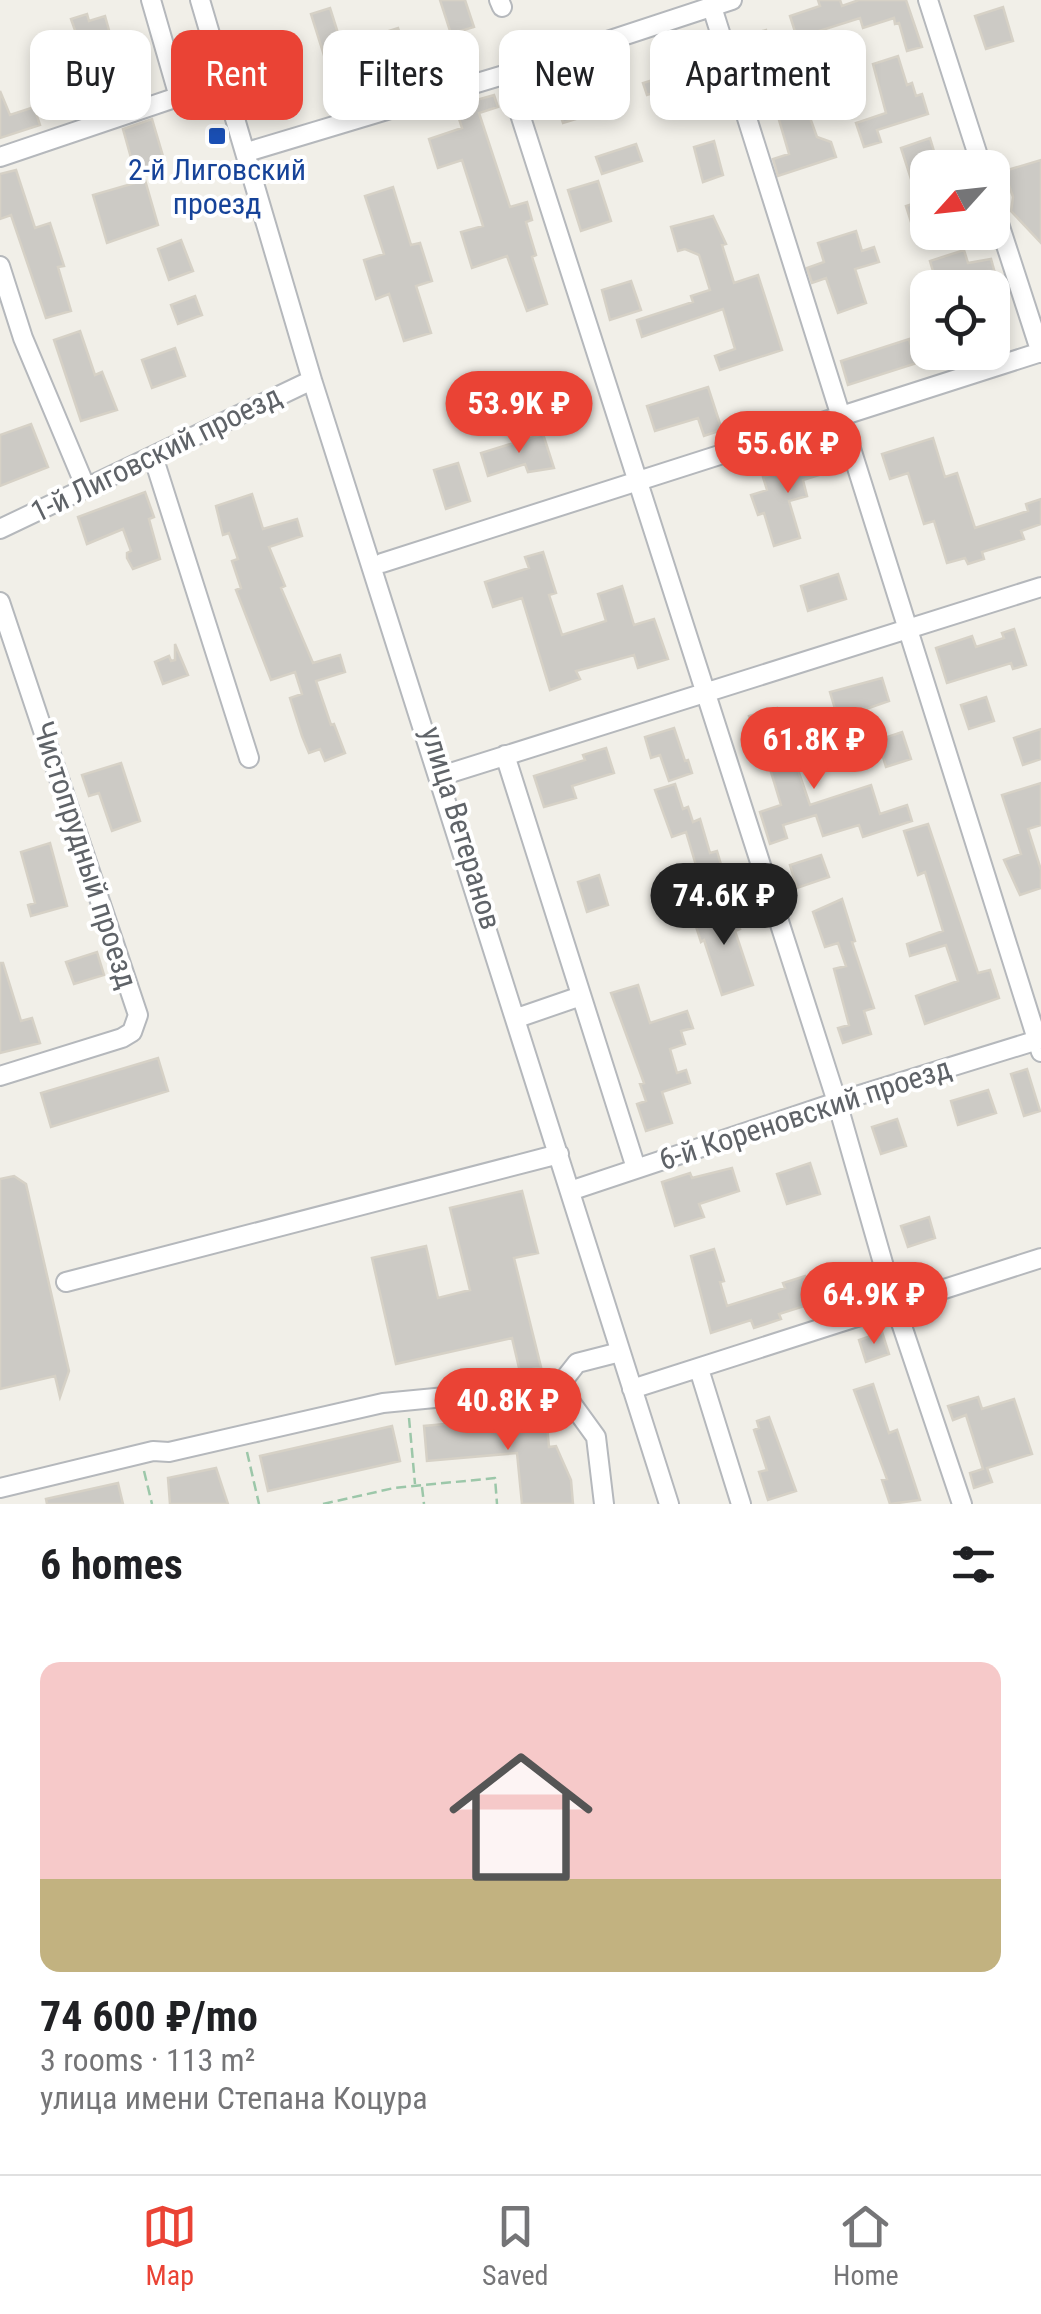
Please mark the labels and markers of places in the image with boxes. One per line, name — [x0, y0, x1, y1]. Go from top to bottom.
marker: 2-й Лиговский проезд — [206, 125, 228, 147]
place label: 2-й Лиговский проезд — [128, 152, 306, 221]
pin: 53.9K ₽ — [427, 371, 611, 456]
pin: 55.6K ₽ — [696, 411, 880, 496]
pin: 61.8K ₽ — [722, 707, 906, 792]
pin: 74.6K ₽ — [632, 863, 816, 948]
pin: 64.9K ₽ — [782, 1262, 966, 1347]
pin: 40.8K ₽ — [416, 1368, 600, 1453]

